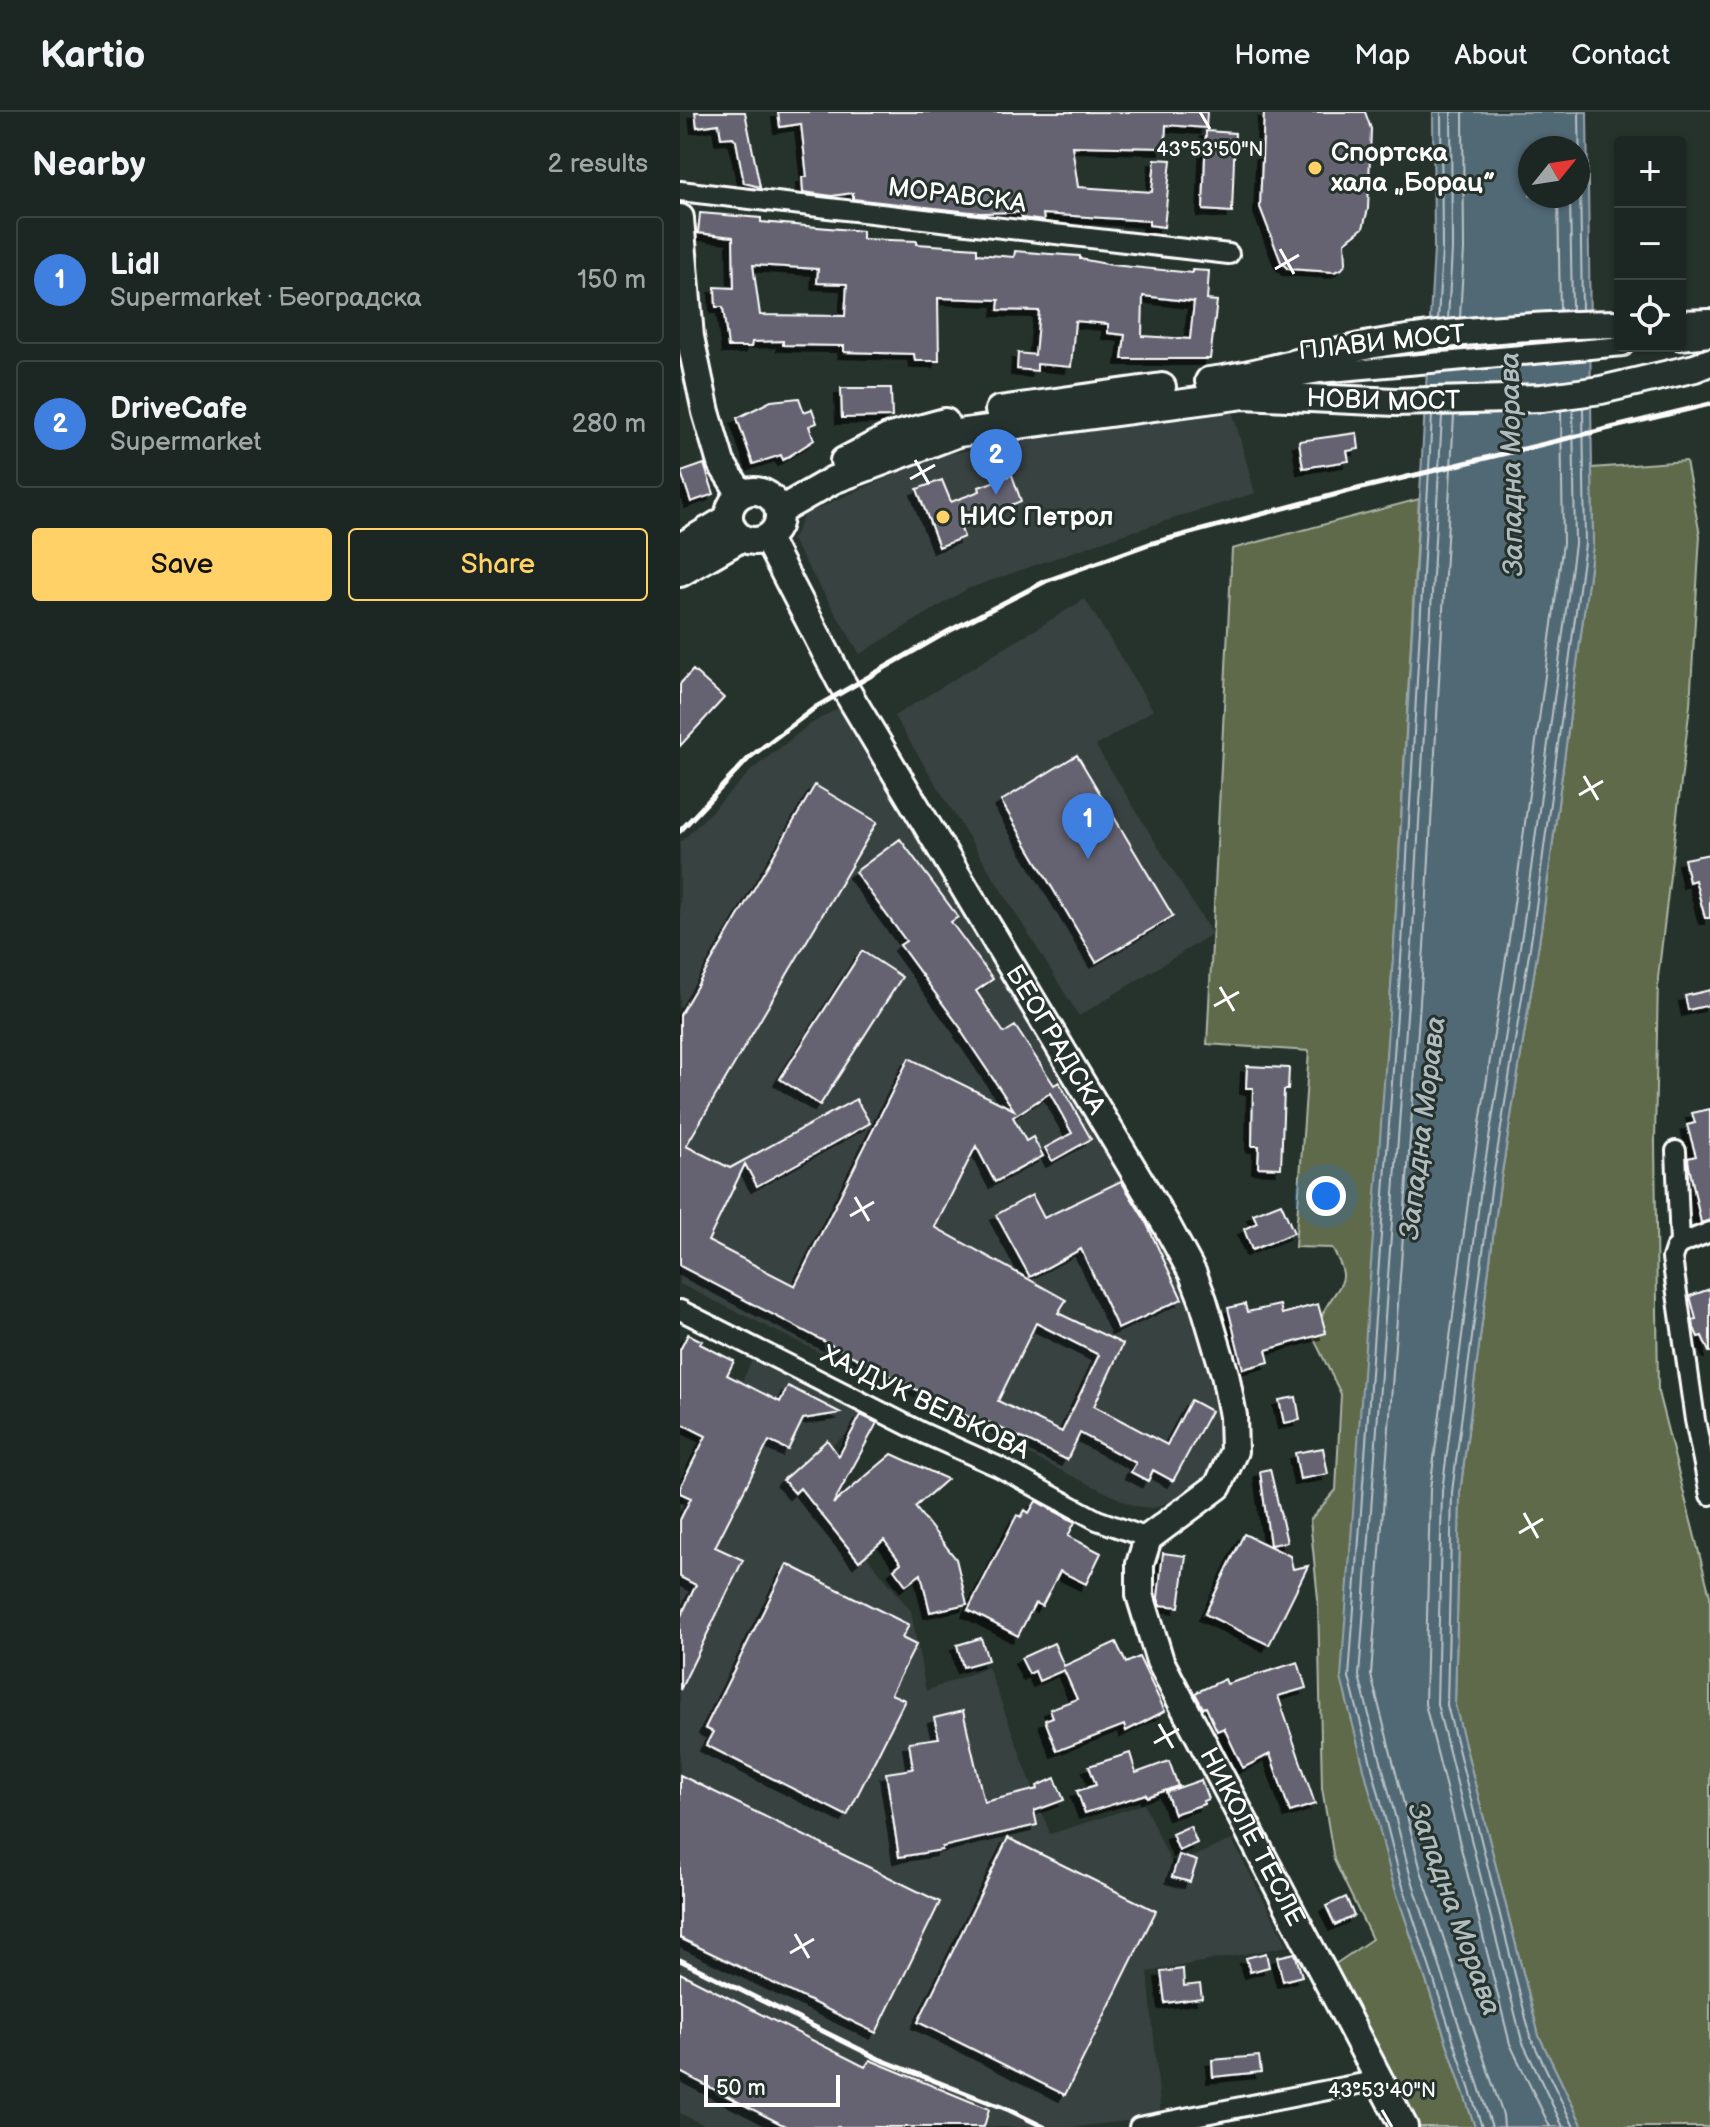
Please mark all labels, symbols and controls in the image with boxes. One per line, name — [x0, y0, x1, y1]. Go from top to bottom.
text: Kartio — [40, 33, 146, 78]
text: Home — [1234, 39, 1310, 72]
text: Map — [1354, 39, 1411, 72]
text: About — [1455, 39, 1527, 72]
text: Contact — [1571, 39, 1670, 72]
north arrow — [1518, 136, 1590, 208]
map controls — [1614, 136, 1686, 352]
button: + — [1614, 136, 1686, 208]
text: 43°53'50"N — [1156, 138, 1264, 162]
place label: Спортска хала „Борац” — [1331, 138, 1495, 199]
text: Nearby — [32, 144, 146, 185]
text: 2 results — [548, 149, 648, 180]
marker: Спортска хала „Борац” — [1306, 159, 1324, 177]
street label: МОРАВСКА — [886, 172, 1028, 220]
button: − — [1614, 208, 1686, 280]
text: Lidl — [110, 247, 160, 283]
text: 1 — [55, 265, 65, 296]
text: 150 m — [577, 265, 646, 296]
button: locate — [1614, 280, 1686, 352]
text: Supermarket · Београдска — [110, 283, 422, 314]
street label: ПЛАВИ МОСТ — [1297, 319, 1467, 367]
water label: Западна Морава — [1494, 351, 1530, 577]
street label: НОВИ МОСТ — [1306, 382, 1461, 418]
text: DriveCafe — [110, 391, 247, 427]
text: 2 — [52, 409, 68, 440]
text: 280 m — [572, 409, 646, 440]
text: Supermarket — [110, 427, 261, 458]
pin: 2 — [970, 429, 1022, 495]
place label: НИС Петрол — [959, 502, 1114, 533]
marker: НИС Петрол — [934, 508, 952, 526]
button: Save — [32, 528, 332, 601]
button: Share — [348, 528, 648, 601]
pin: 1 — [1062, 793, 1114, 859]
street label: БЕОГРАДСКА — [999, 959, 1112, 1120]
water label: Западна Морава — [1393, 1015, 1453, 1241]
your location — [1306, 1176, 1346, 1216]
street label: ХАЈДУК ВЕЉКОВА — [816, 1339, 1035, 1467]
street label: НИКОЛЕ ТЕСЛЕ — [1193, 1743, 1311, 1931]
water label: Западна Морава — [1400, 1798, 1508, 2020]
scale bar — [704, 2071, 840, 2107]
text: 50 m — [716, 2075, 766, 2102]
text: 43°53'40"N — [1328, 2079, 1436, 2103]

